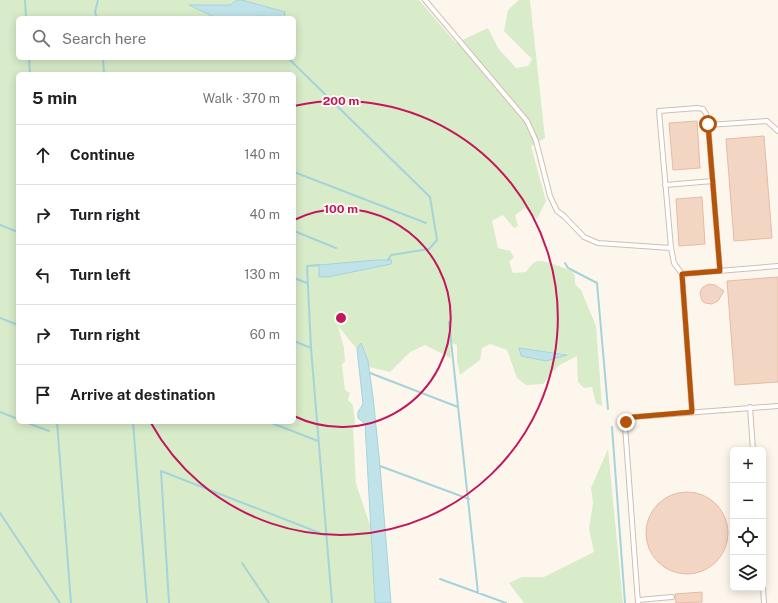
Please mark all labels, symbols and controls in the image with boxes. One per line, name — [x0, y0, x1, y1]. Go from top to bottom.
search box — [16, 16, 296, 60]
icon: search — [30, 27, 52, 49]
text: Search here — [62, 30, 146, 47]
text: 5 min — [32, 88, 77, 108]
text: Walk · 370 m — [203, 91, 280, 106]
text: 200 m — [323, 94, 359, 108]
route start — [699, 115, 717, 133]
icon: ahead — [32, 144, 54, 166]
text: Continue — [70, 146, 135, 163]
text: 140 m — [244, 147, 280, 162]
text: 100 m — [324, 202, 358, 216]
icon: right — [32, 204, 54, 226]
text: Turn right — [70, 206, 140, 223]
text: 40 m — [249, 207, 280, 222]
icon: left — [32, 264, 54, 286]
text: Turn left — [70, 266, 131, 283]
text: 130 m — [244, 267, 280, 282]
centre of rings — [334, 311, 348, 325]
icon: right — [32, 324, 54, 346]
text: Turn right — [70, 326, 140, 343]
text: 60 m — [250, 327, 280, 342]
icon: arrive — [32, 384, 54, 406]
text: Arrive at destination — [70, 386, 215, 403]
route end — [617, 413, 635, 431]
map controls — [730, 447, 766, 591]
button: + — [730, 447, 766, 483]
button: − — [730, 483, 766, 519]
button: locate — [730, 519, 766, 555]
button: layers — [730, 555, 766, 591]

